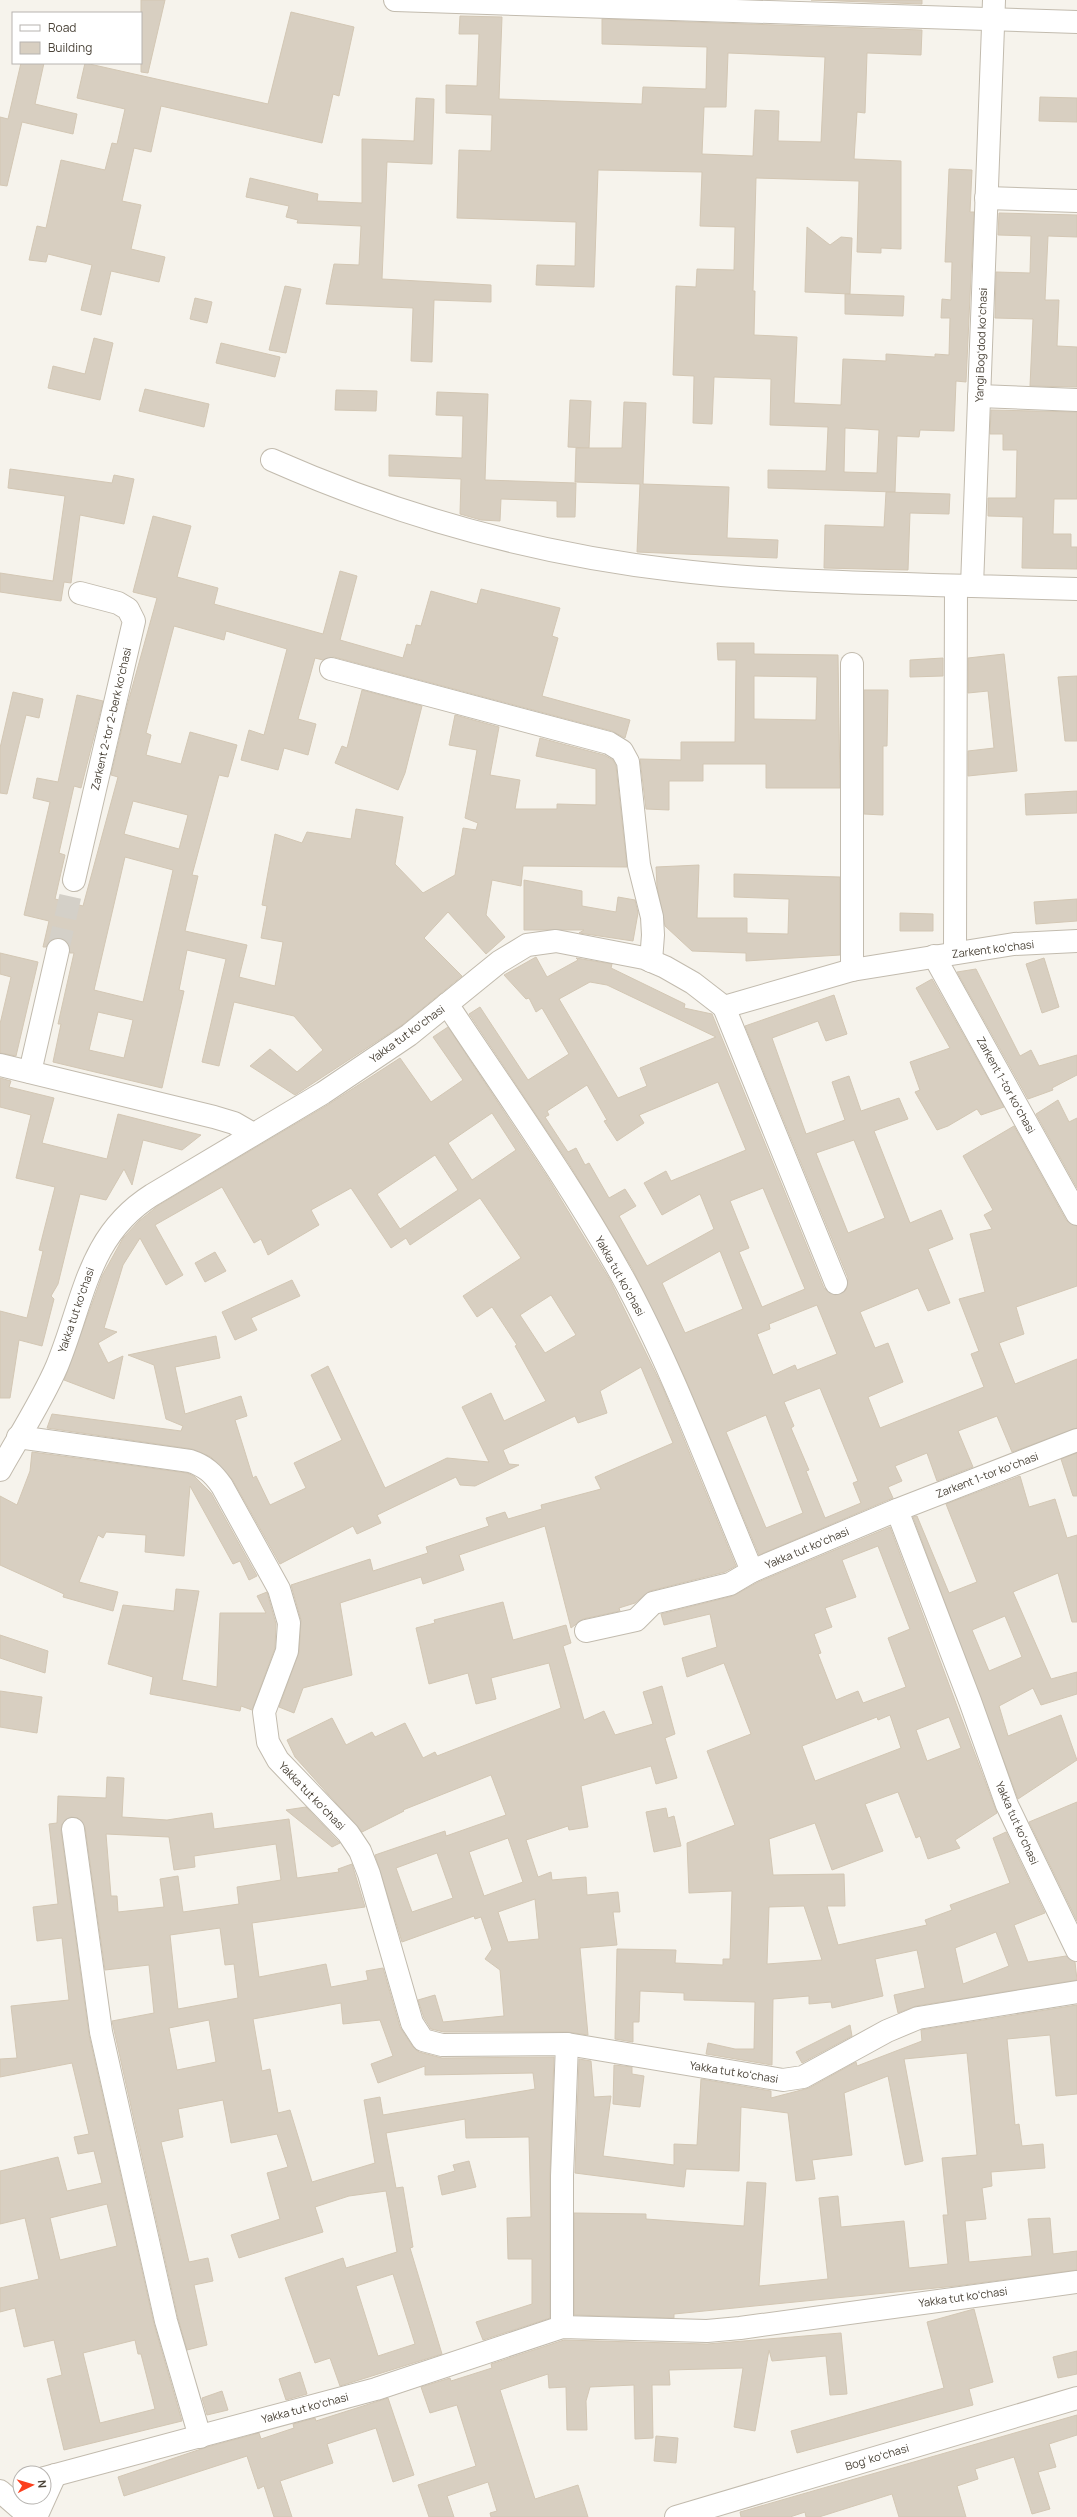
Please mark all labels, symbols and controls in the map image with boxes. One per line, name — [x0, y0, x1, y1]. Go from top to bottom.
legend — [12, 12, 142, 64]
text: Road — [48, 19, 76, 36]
text: Building — [48, 39, 92, 56]
street label: Yangi Bogʻdod koʻchasi — [971, 288, 990, 402]
street label: Zarkent 2-tor 2-berk koʻchasi — [87, 646, 134, 792]
street label: Zarkent koʻchasi — [951, 936, 1035, 961]
street label: Yakka tut koʻchasi — [366, 1001, 447, 1066]
street label: Zarkent 1-tor koʻchasi — [974, 1034, 1039, 1136]
street label: Yakka tut koʻchasi — [592, 1233, 649, 1319]
street label: Yakka tut koʻchasi — [54, 1265, 97, 1355]
street label: Zarkent 1-tor koʻchasi — [933, 1448, 1040, 1501]
street label: Yakka tut koʻchasi — [763, 1523, 851, 1572]
street label: Yakka tut koʻchasi — [276, 1758, 349, 1833]
street label: Yakka tut koʻchasi — [992, 1779, 1043, 1867]
street label: Yakka tut koʻchasi — [689, 2057, 779, 2086]
street label: Yakka tut koʻchasi — [918, 2283, 1008, 2310]
street label: Yakka tut koʻchasi — [260, 2389, 350, 2426]
street label: Bogʻ koʻchasi — [843, 2440, 911, 2473]
north arrow — [12, 2465, 52, 2505]
text: N — [35, 2479, 50, 2489]

